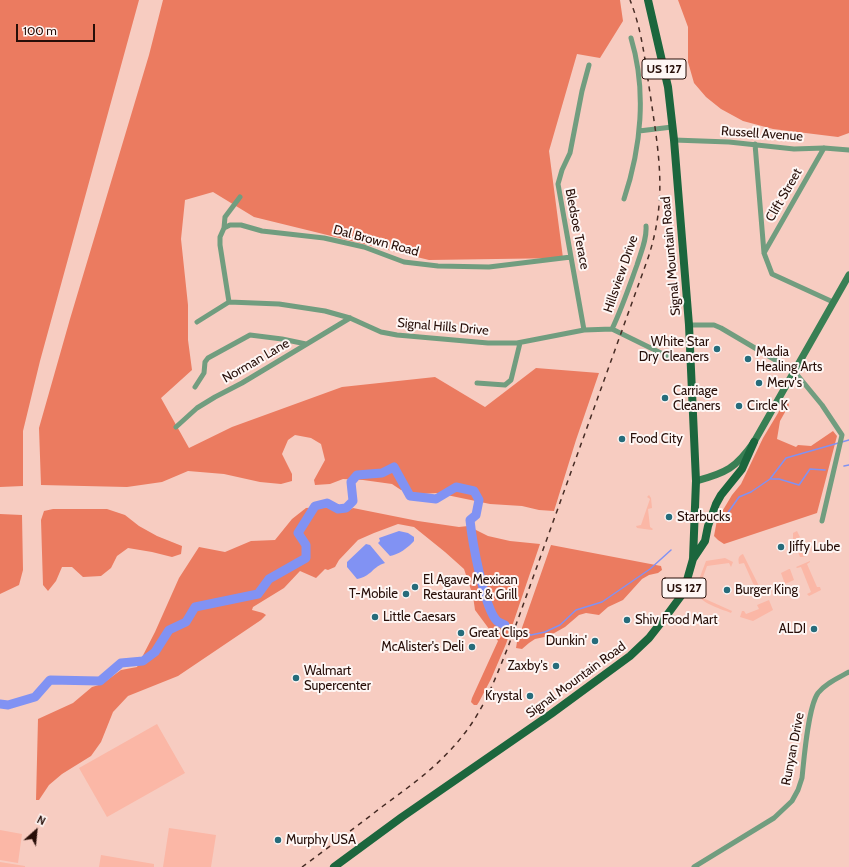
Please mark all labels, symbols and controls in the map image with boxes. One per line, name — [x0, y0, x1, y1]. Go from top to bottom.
scale bar — [18, 16, 97, 42]
text: 100 m — [23, 23, 57, 38]
road number: US 127 — [642, 59, 686, 79]
street label: Russell Avenue — [720, 123, 804, 145]
street label: Clift Street — [763, 166, 805, 224]
street label: Bledsoe Terace — [562, 187, 592, 271]
street label: Signal Mountain Road — [658, 196, 684, 316]
street label: Dal Brown Road — [331, 222, 421, 260]
street label: Hillsview Drive — [600, 233, 642, 315]
street label: Signal Hills Drive — [397, 315, 489, 339]
place label: White Star Dry Cleaners — [639, 334, 709, 365]
street label: Norman Lane — [220, 336, 292, 386]
marker: White Star Dry Cleaners — [712, 344, 722, 354]
place label: Madia Healing Arts — [756, 344, 822, 375]
marker: Madia Healing Arts — [743, 354, 753, 364]
place label: Merv's — [767, 375, 802, 391]
marker: Merv's — [754, 378, 764, 388]
place label: Carriage Cleaners — [673, 383, 720, 414]
marker: Carriage Cleaners — [660, 393, 670, 403]
place label: Circle K — [747, 398, 788, 414]
marker: Circle K — [734, 401, 744, 411]
place label: Food City — [630, 431, 683, 447]
marker: Food City — [617, 434, 627, 444]
place label: Starbucks — [677, 509, 730, 525]
marker: Starbucks — [664, 512, 674, 522]
place label: Jiffy Lube — [789, 539, 840, 555]
marker: Jiffy Lube — [776, 542, 786, 552]
place label: El Agave Mexican Restaurant & Grill — [423, 572, 518, 603]
road number: US 127 — [662, 578, 706, 598]
marker: El Agave Mexican Restaurant & Grill — [410, 582, 420, 592]
place label: Burger King — [735, 582, 798, 598]
marker: Burger King — [722, 585, 732, 595]
place label: T-Mobile — [349, 586, 398, 602]
marker: T-Mobile — [401, 589, 411, 599]
place label: Little Caesars — [383, 609, 456, 625]
marker: Little Caesars — [370, 612, 380, 622]
place label: Shiv Food Mart — [635, 612, 718, 628]
marker: Shiv Food Mart — [622, 615, 632, 625]
place label: ALDI — [779, 621, 806, 637]
marker: ALDI — [809, 624, 819, 634]
place label: Great Clips — [469, 625, 528, 641]
marker: Great Clips — [456, 628, 466, 638]
place label: Dunkin' — [546, 633, 587, 649]
marker: Dunkin' — [590, 636, 600, 646]
place label: McAlister's Deli — [381, 639, 464, 655]
street label: Signal Mountain Road — [523, 639, 629, 721]
marker: McAlister's Deli — [467, 642, 477, 652]
place label: Zaxby's — [507, 658, 548, 674]
marker: Zaxby's — [551, 661, 561, 671]
place label: Walmart Supercenter — [304, 663, 371, 694]
marker: Walmart Supercenter — [291, 673, 301, 683]
place label: Krystal — [485, 688, 522, 704]
marker: Krystal — [525, 691, 535, 701]
street label: Runyan Drive — [778, 711, 808, 787]
north arrow — [16, 811, 56, 851]
text: N — [35, 812, 48, 828]
place label: Murphy USA — [286, 832, 356, 848]
marker: Murphy USA — [273, 835, 283, 845]

